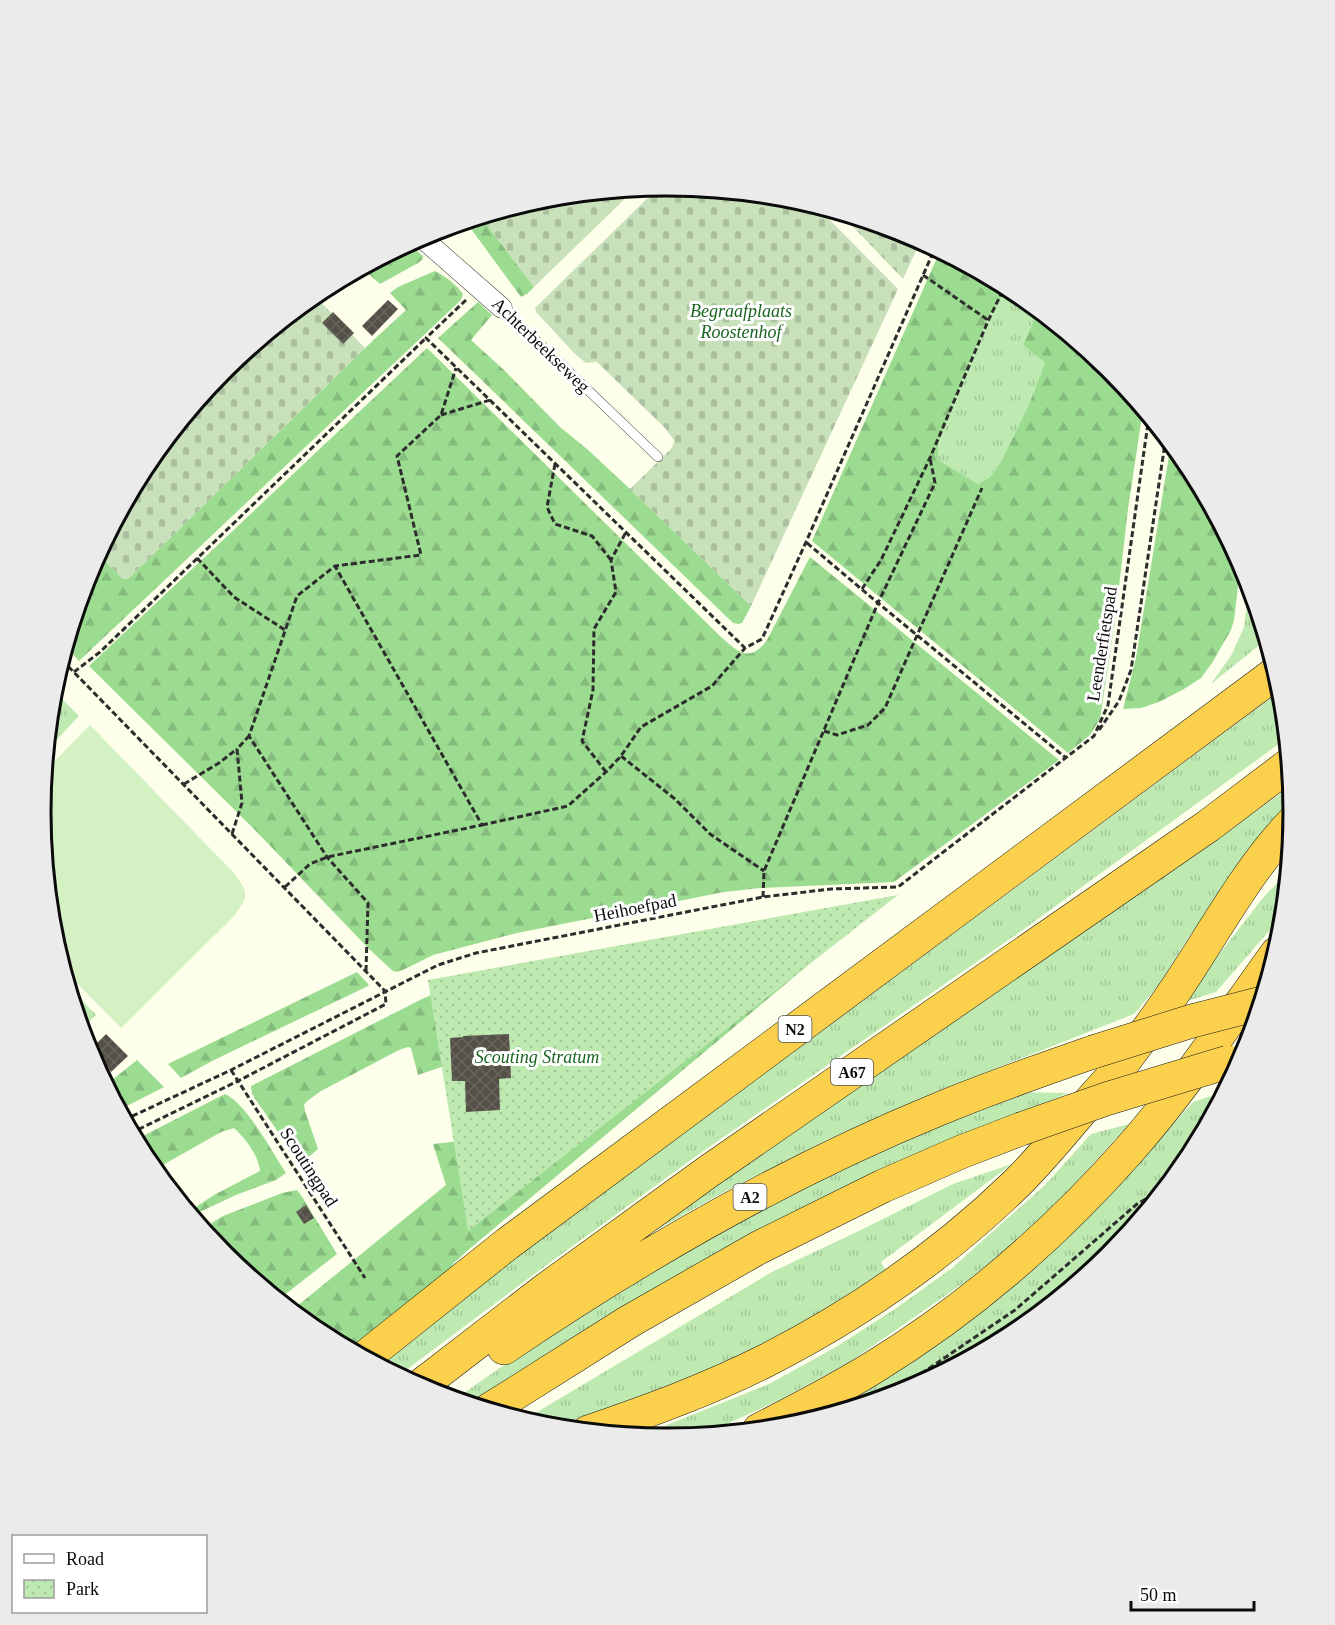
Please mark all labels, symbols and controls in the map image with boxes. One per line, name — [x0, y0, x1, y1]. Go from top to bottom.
street label: Achterbeekseweg — [488, 293, 594, 397]
park label: Begraafplaats Roostenhof — [690, 301, 792, 342]
street label: Leenderfietspad — [1083, 585, 1121, 703]
street label: Heihoefpad — [592, 890, 678, 926]
road number: N2 — [778, 1016, 812, 1042]
park label: Scouting Stratum — [475, 1047, 599, 1067]
road number: A67 — [831, 1059, 873, 1085]
street label: Scoutingpad — [276, 1124, 342, 1210]
road number: A2 — [734, 1184, 766, 1210]
legend — [12, 1535, 207, 1613]
text: Road — [66, 1549, 104, 1569]
scale bar — [1131, 1574, 1254, 1612]
text: Park — [66, 1579, 99, 1599]
text: 50 m — [1140, 1585, 1177, 1605]

